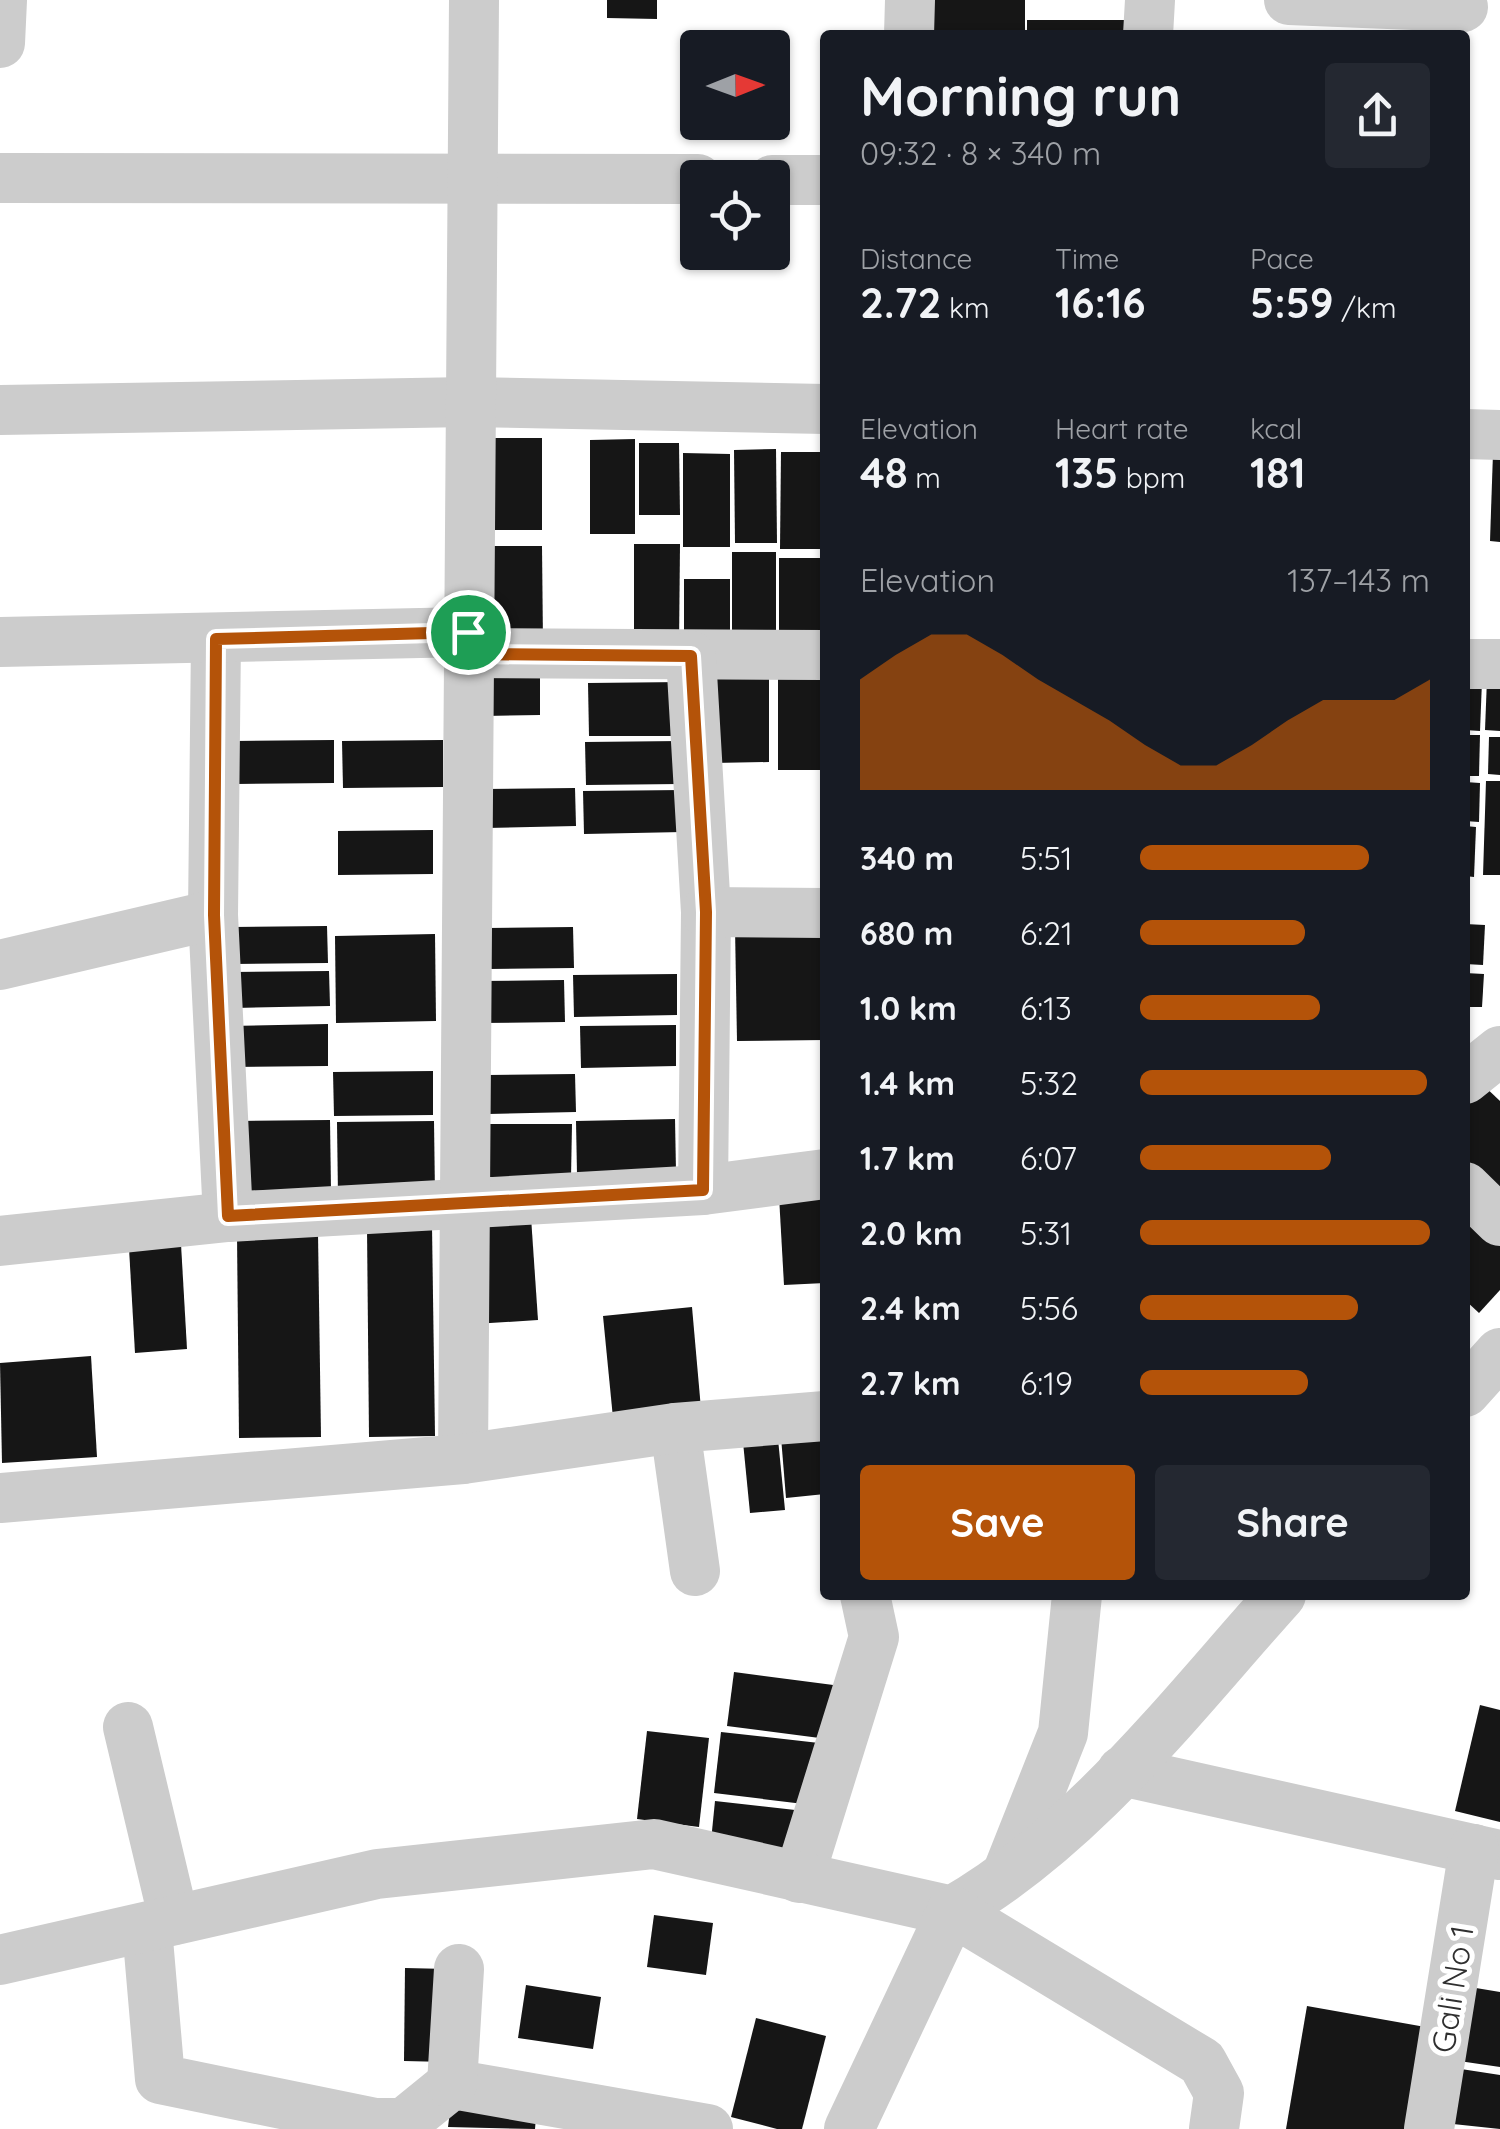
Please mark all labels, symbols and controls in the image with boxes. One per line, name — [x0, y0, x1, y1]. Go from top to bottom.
north arrow — [680, 30, 790, 140]
map controls — [680, 30, 790, 270]
text: Morning run — [860, 61, 1181, 130]
button: share — [1325, 63, 1430, 168]
text: 09:32 · 8 × 340 m — [860, 133, 1101, 173]
button: locate — [680, 160, 790, 270]
text: Distance — [860, 241, 972, 276]
text: Time — [1055, 241, 1119, 276]
text: Pace — [1250, 241, 1314, 276]
text: 2.72 — [860, 276, 941, 329]
text: 16:16 — [1055, 276, 1146, 329]
text: 5:59 — [1250, 276, 1334, 329]
text: km — [941, 290, 989, 325]
text: /km — [1334, 290, 1397, 325]
text: Elevation — [860, 411, 978, 446]
text: Heart rate — [1055, 411, 1189, 446]
text: kcal — [1250, 411, 1302, 446]
text: 48 — [860, 446, 908, 499]
text: 135 — [1055, 446, 1118, 499]
text: 181 — [1250, 446, 1306, 499]
text: m — [908, 460, 941, 495]
text: bpm — [1118, 460, 1185, 495]
text: Elevation — [860, 560, 995, 600]
text: 137–143 m — [1287, 560, 1430, 600]
pin — [426, 590, 511, 675]
icon: arrive — [441, 605, 496, 660]
text: 340 m — [860, 838, 954, 878]
text: 5:51 — [1020, 838, 1073, 878]
text: 680 m — [860, 913, 953, 953]
text: 6:21 — [1020, 913, 1073, 953]
text: 1.0 km — [860, 988, 957, 1028]
text: 6:13 — [1020, 988, 1072, 1028]
text: 1.4 km — [860, 1063, 955, 1103]
text: 5:32 — [1020, 1063, 1078, 1103]
text: 1.7 km — [860, 1138, 955, 1178]
text: 6:07 — [1020, 1138, 1077, 1178]
text: 2.0 km — [860, 1213, 963, 1253]
text: 5:31 — [1020, 1213, 1072, 1253]
text: 2.4 km — [860, 1288, 961, 1328]
text: 5:56 — [1020, 1288, 1078, 1328]
text: 2.7 km — [860, 1363, 960, 1403]
text: 6:19 — [1020, 1363, 1073, 1403]
button: Save — [860, 1465, 1135, 1580]
button: Share — [1155, 1465, 1430, 1580]
street label: Gali No 1 — [1422, 1923, 1482, 2055]

